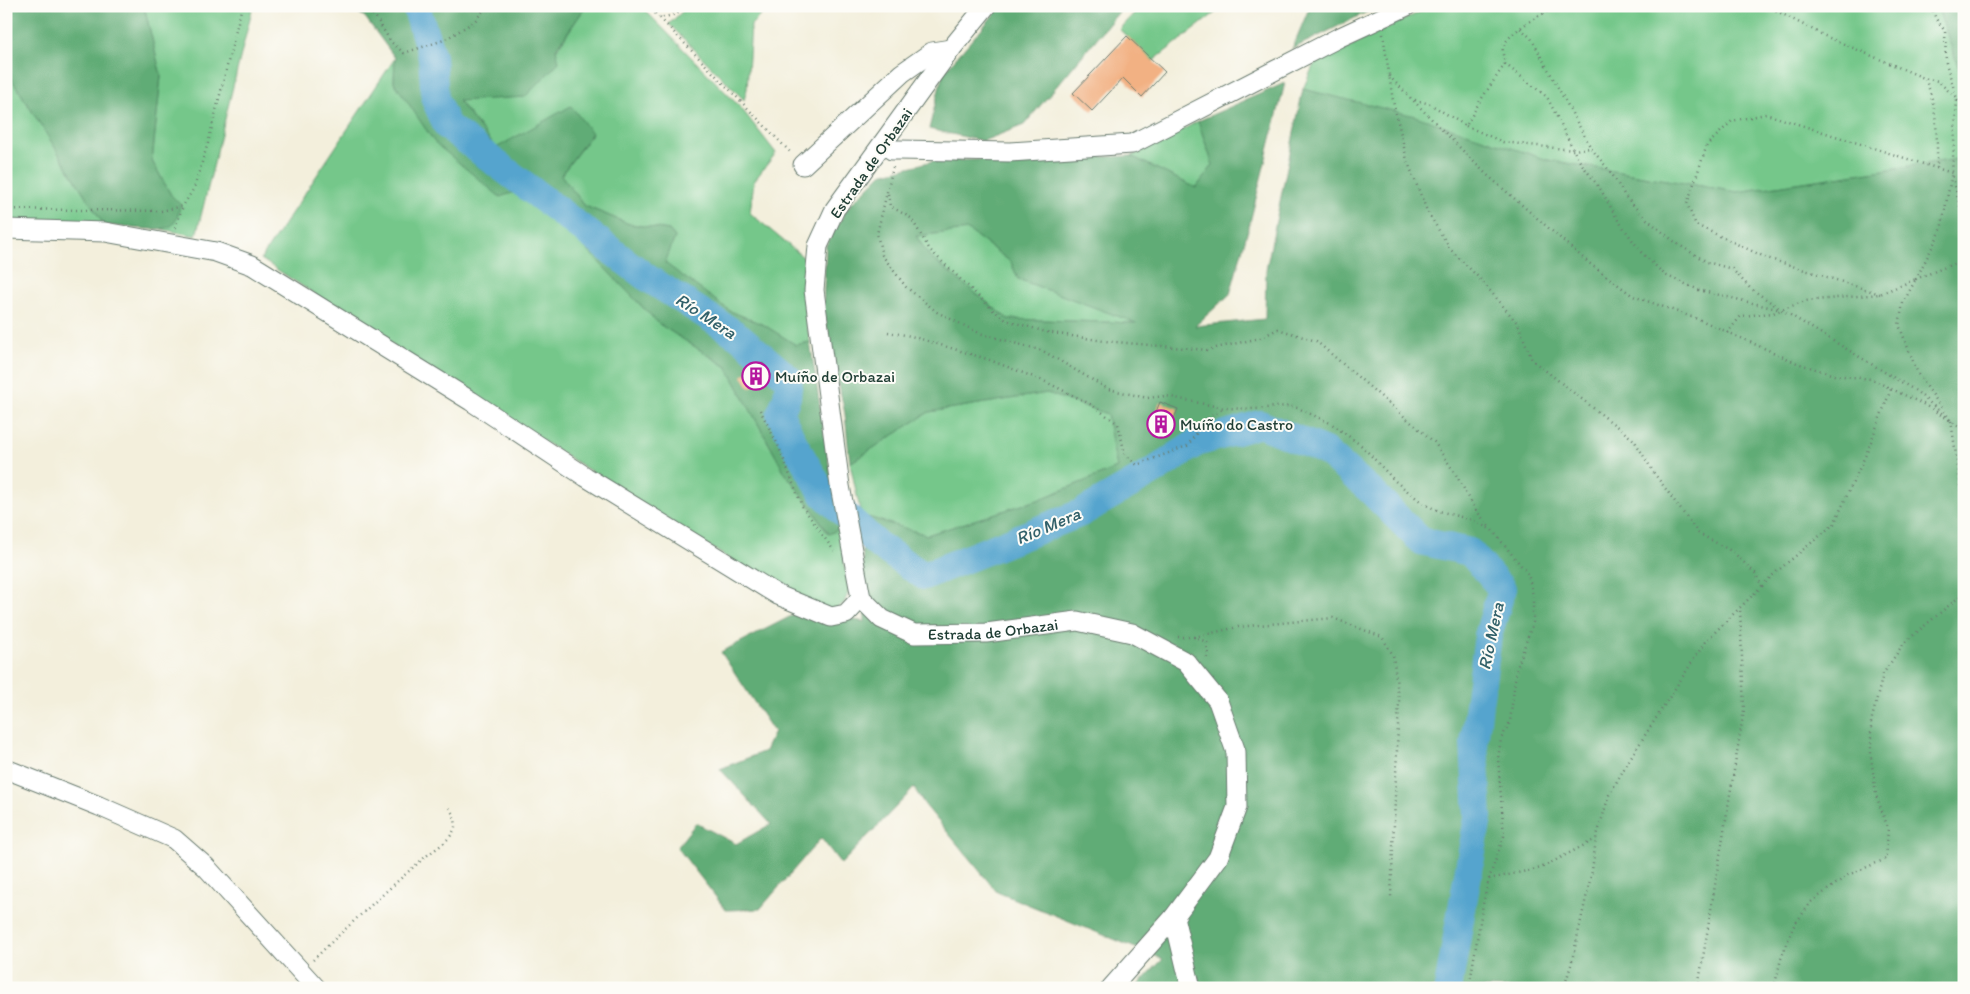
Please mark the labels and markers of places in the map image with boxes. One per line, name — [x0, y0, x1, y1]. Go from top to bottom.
building icon: Muíño de Orbazai — [741, 361, 771, 391]
place label: Muíño de Orbazai — [775, 367, 895, 386]
building icon: Muíño do Castro — [1146, 409, 1176, 439]
place label: Muíño do Castro — [1180, 415, 1293, 434]

